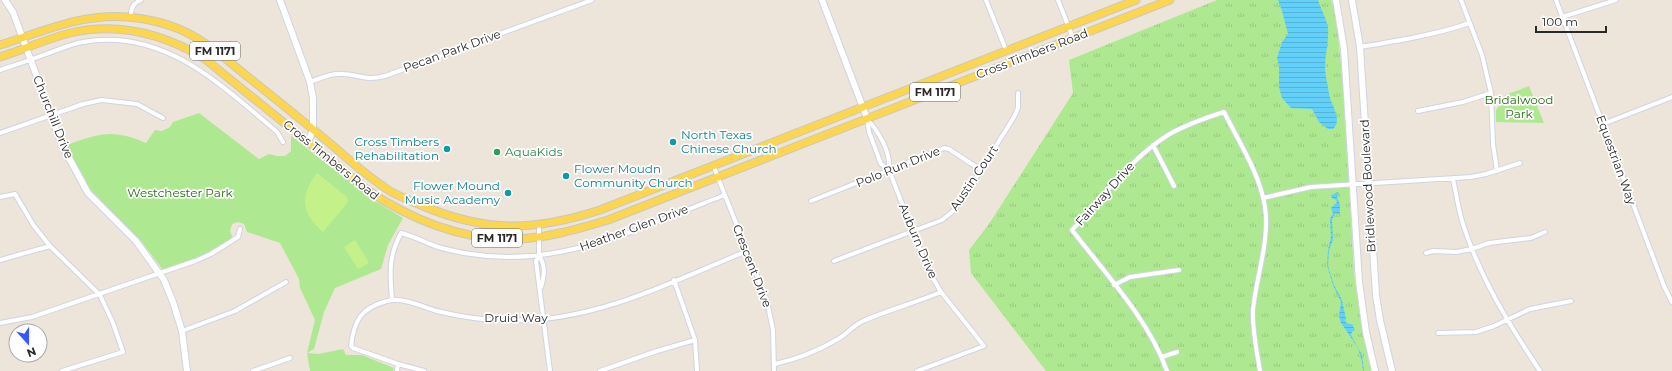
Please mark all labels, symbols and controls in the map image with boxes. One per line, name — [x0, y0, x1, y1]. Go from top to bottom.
scale bar — [1536, 8, 1606, 34]
text: 100 m — [1542, 14, 1578, 29]
street label: Cross Timbers Road — [974, 25, 1090, 82]
street label: Pecan Park Drive — [401, 26, 503, 75]
road number: FM 1171 — [190, 42, 240, 60]
street label: Churchill Drive — [30, 73, 77, 161]
road number: FM 1171 — [910, 83, 960, 101]
park label: Bridalwood Park — [1485, 92, 1554, 121]
street label: Equestrian Way — [1593, 113, 1640, 207]
street label: Cross Timbers Road — [280, 116, 382, 203]
street label: Bridlewood Boulevard — [1357, 119, 1378, 253]
place label: North Texas Chinese Church — [681, 127, 777, 156]
place label: Cross Timbers Rehabilitation — [355, 134, 439, 163]
marker: North Texas Chinese Church — [668, 137, 678, 147]
street label: Austin Court — [946, 142, 1001, 213]
street label: Polo Run Drive — [854, 143, 942, 190]
marker: Cross Timbers Rehabilitation — [442, 144, 452, 154]
place label: AquaKids — [505, 144, 563, 159]
marker: AquaKids — [492, 147, 502, 157]
street label: Fairway Drive — [1072, 159, 1137, 229]
place label: Flower Moudn Community Church — [574, 161, 693, 190]
marker: Flower Moudn Community Church — [561, 171, 571, 181]
place label: Flower Mound Music Academy — [405, 178, 500, 207]
park label: Westchester Park — [127, 185, 234, 200]
marker: Flower Mound Music Academy — [503, 188, 513, 198]
street label: Heather Glen Drive — [577, 201, 690, 254]
street label: Auburn Drive — [896, 201, 941, 281]
street label: Crescent Drive — [730, 222, 775, 309]
road number: FM 1171 — [472, 229, 522, 247]
street label: Druid Way — [484, 310, 548, 325]
north arrow — [8, 323, 48, 363]
text: N — [25, 344, 38, 360]

